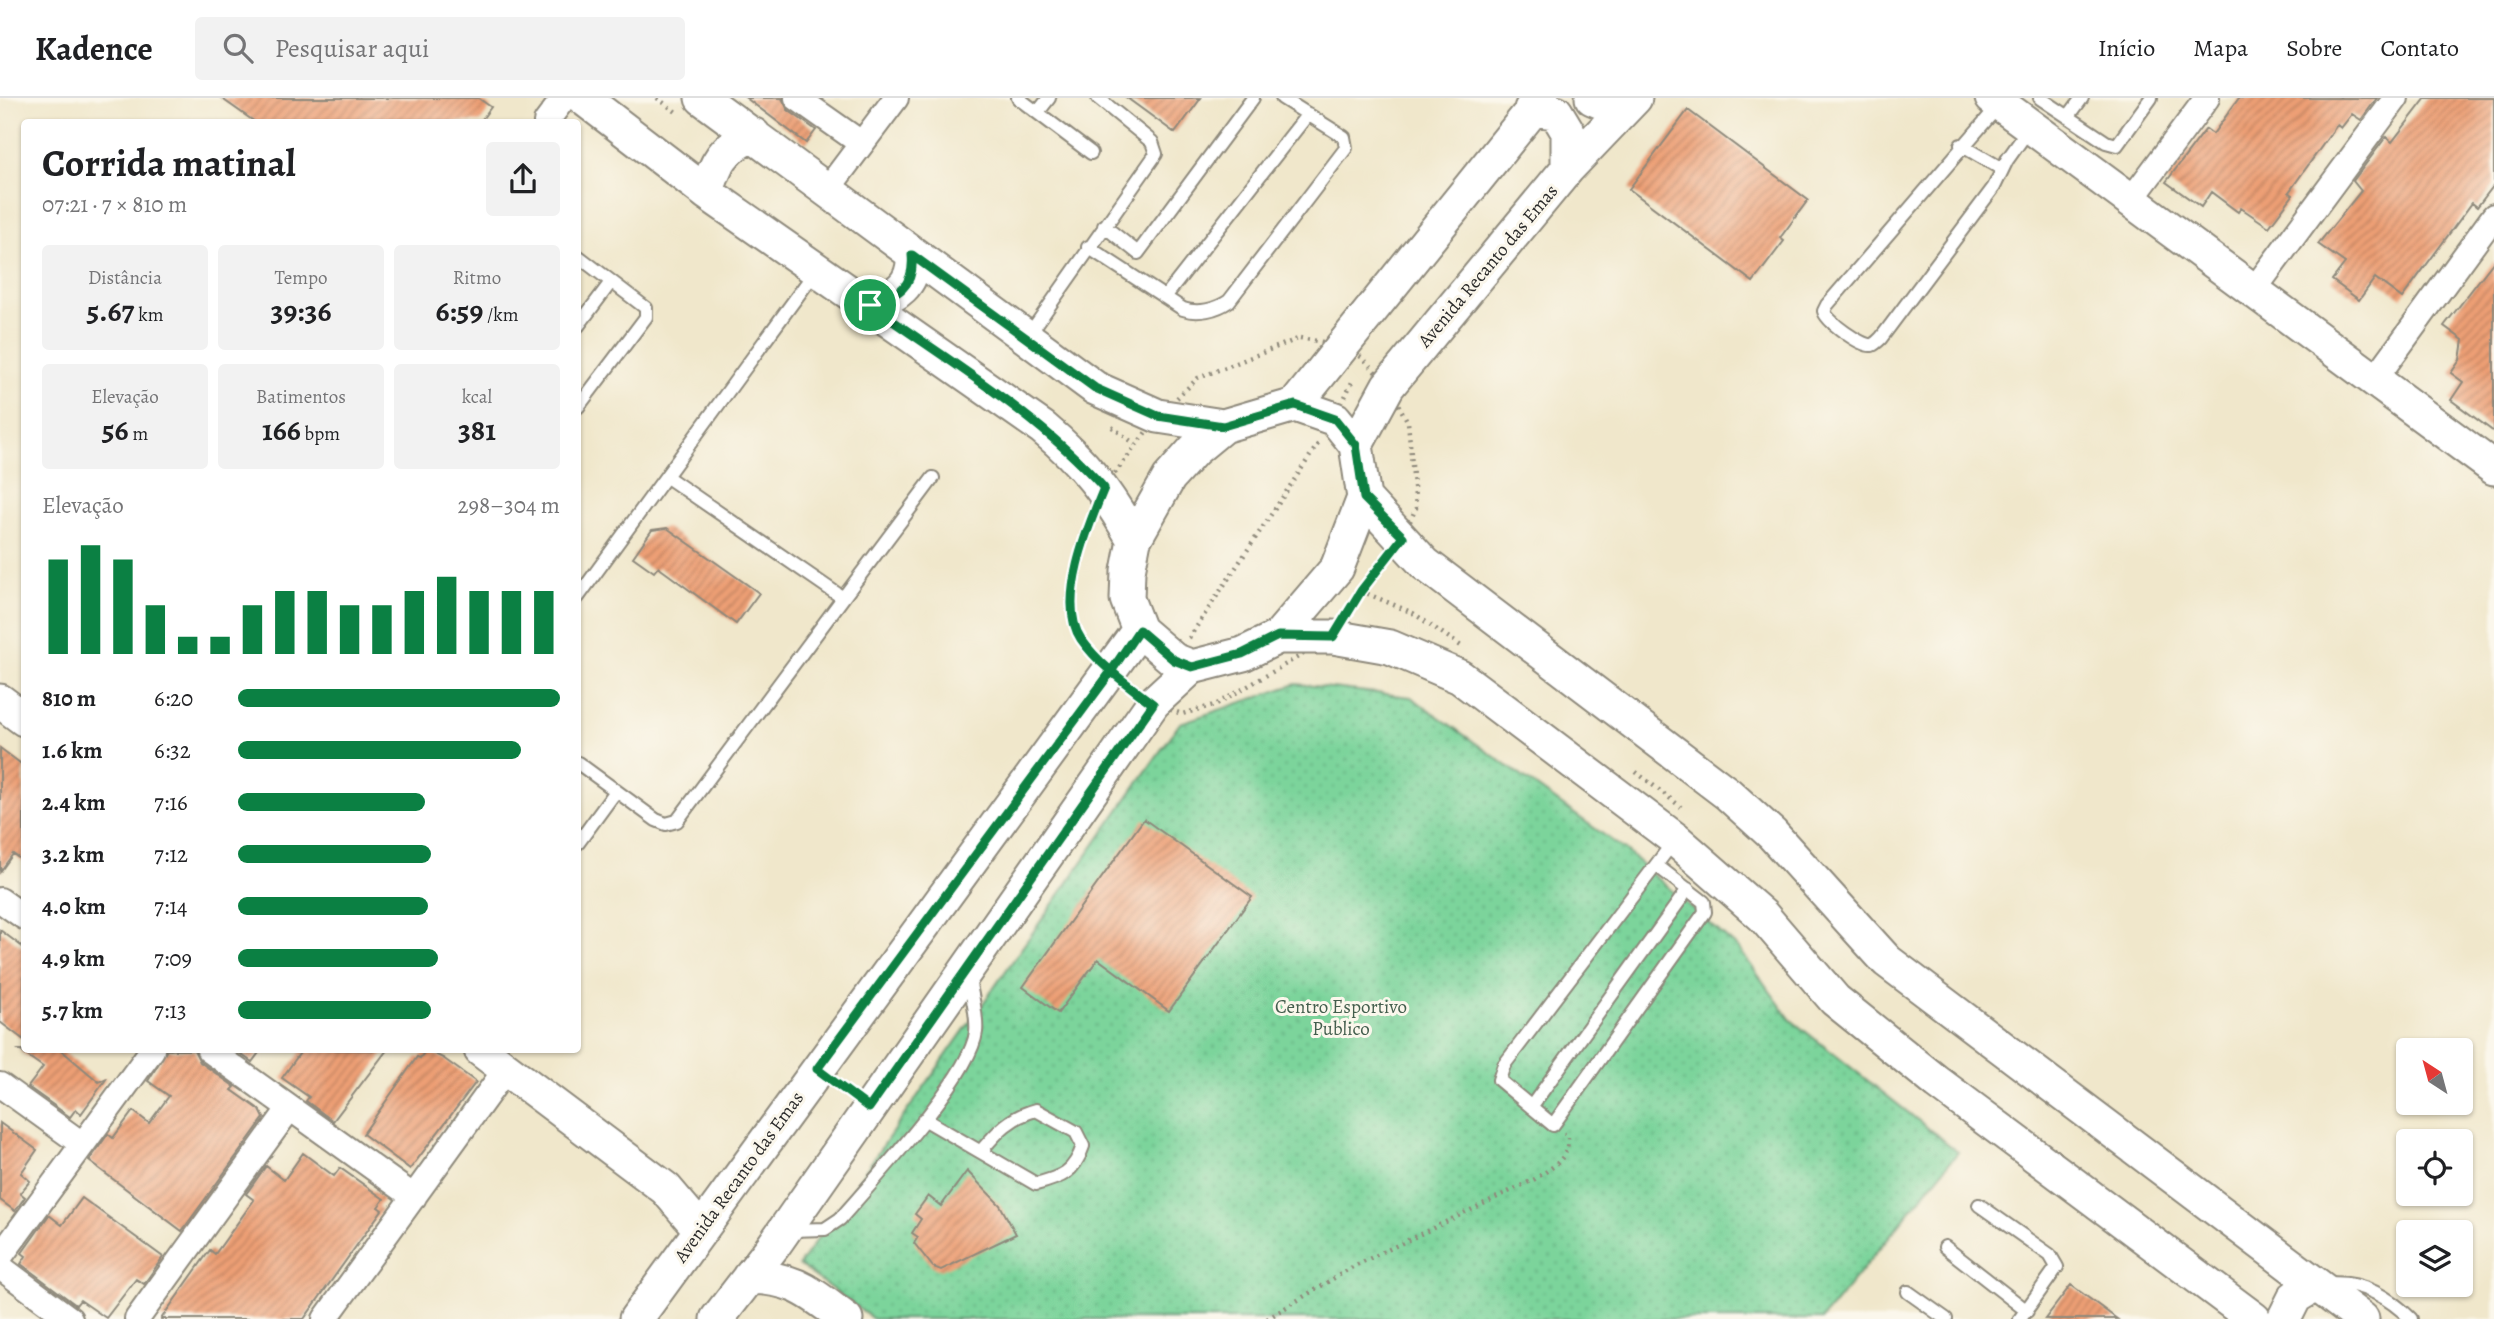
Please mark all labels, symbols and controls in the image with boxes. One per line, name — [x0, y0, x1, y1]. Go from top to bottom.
search box — [195, 17, 685, 80]
text: Kadence — [35, 26, 153, 71]
icon: search — [219, 29, 257, 67]
text: Pesquisar aqui — [275, 31, 429, 66]
text: Início — [2098, 32, 2155, 64]
text: Mapa — [2193, 32, 2248, 64]
text: Sobre — [2286, 32, 2342, 64]
text: Contato — [2380, 32, 2459, 64]
text: Corrida matinal — [42, 137, 296, 189]
button: share — [486, 142, 560, 216]
street label: Avenida Recanto das Emas — [1411, 179, 1564, 354]
text: 07:21 · 7 × 810 m — [42, 189, 187, 220]
text: Distância — [88, 265, 162, 291]
text: Tempo — [274, 265, 328, 291]
text: Ritmo — [453, 265, 501, 291]
pin — [840, 275, 900, 335]
icon: arrive — [851, 286, 889, 324]
text: 5.67 — [87, 291, 134, 331]
text: 39:36 — [271, 291, 331, 331]
text: 6:59 — [435, 291, 483, 331]
text: km — [134, 302, 163, 328]
text: /km — [483, 302, 519, 328]
text: Elevação — [91, 384, 159, 410]
text: Batimentos — [256, 384, 346, 410]
text: kcal — [462, 384, 492, 410]
text: 56 — [102, 410, 129, 450]
text: 166 — [262, 410, 301, 450]
text: 381 — [458, 410, 496, 450]
text: m — [129, 421, 148, 447]
text: bpm — [301, 421, 340, 447]
text: Elevação — [42, 490, 124, 521]
text: 298–304 m — [458, 490, 560, 521]
text: 810 m — [42, 683, 96, 714]
text: 6:20 — [154, 683, 193, 714]
text: 1.6 km — [42, 735, 102, 766]
text: 6:32 — [154, 735, 191, 766]
text: 2.4 km — [42, 787, 105, 818]
text: 7:16 — [154, 787, 188, 818]
text: 3.2 km — [42, 839, 105, 870]
text: 7:12 — [154, 839, 188, 870]
text: 4.0 km — [42, 891, 106, 922]
text: 7:14 — [154, 891, 187, 922]
text: 4.9 km — [42, 943, 105, 974]
text: 7:09 — [154, 943, 192, 974]
park label: Centro Esportivo Publico — [1275, 994, 1407, 1042]
text: 5.7 km — [42, 995, 103, 1026]
text: 7:13 — [154, 995, 187, 1026]
north arrow — [2396, 1038, 2473, 1115]
map controls — [2396, 1038, 2473, 1297]
street label: Avenida Recanto das Emas — [667, 1086, 810, 1269]
button: locate — [2396, 1129, 2473, 1206]
button: layers — [2396, 1220, 2473, 1297]

